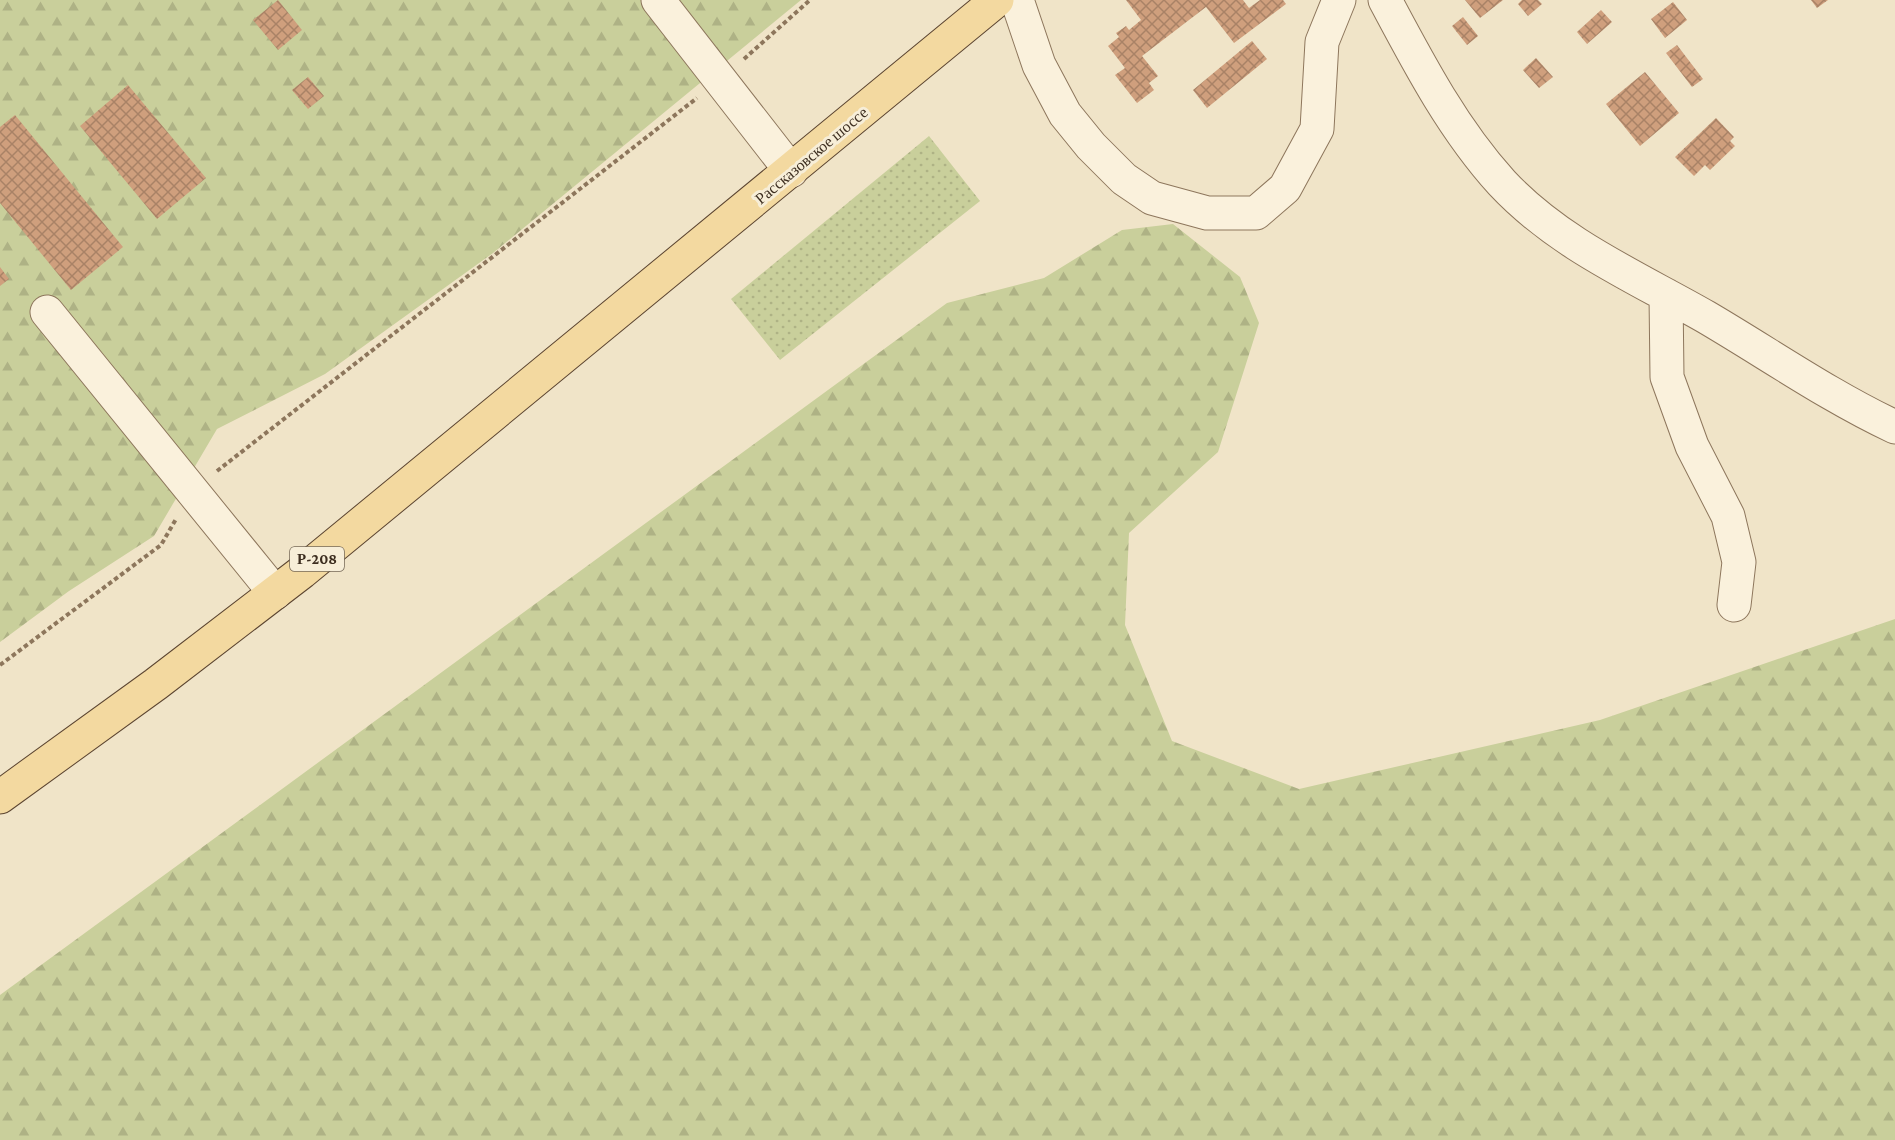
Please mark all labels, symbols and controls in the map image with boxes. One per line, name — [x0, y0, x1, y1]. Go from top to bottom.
street label: Рассказовское шоссе — [752, 104, 871, 207]
road number: Р-208 — [290, 547, 344, 571]

